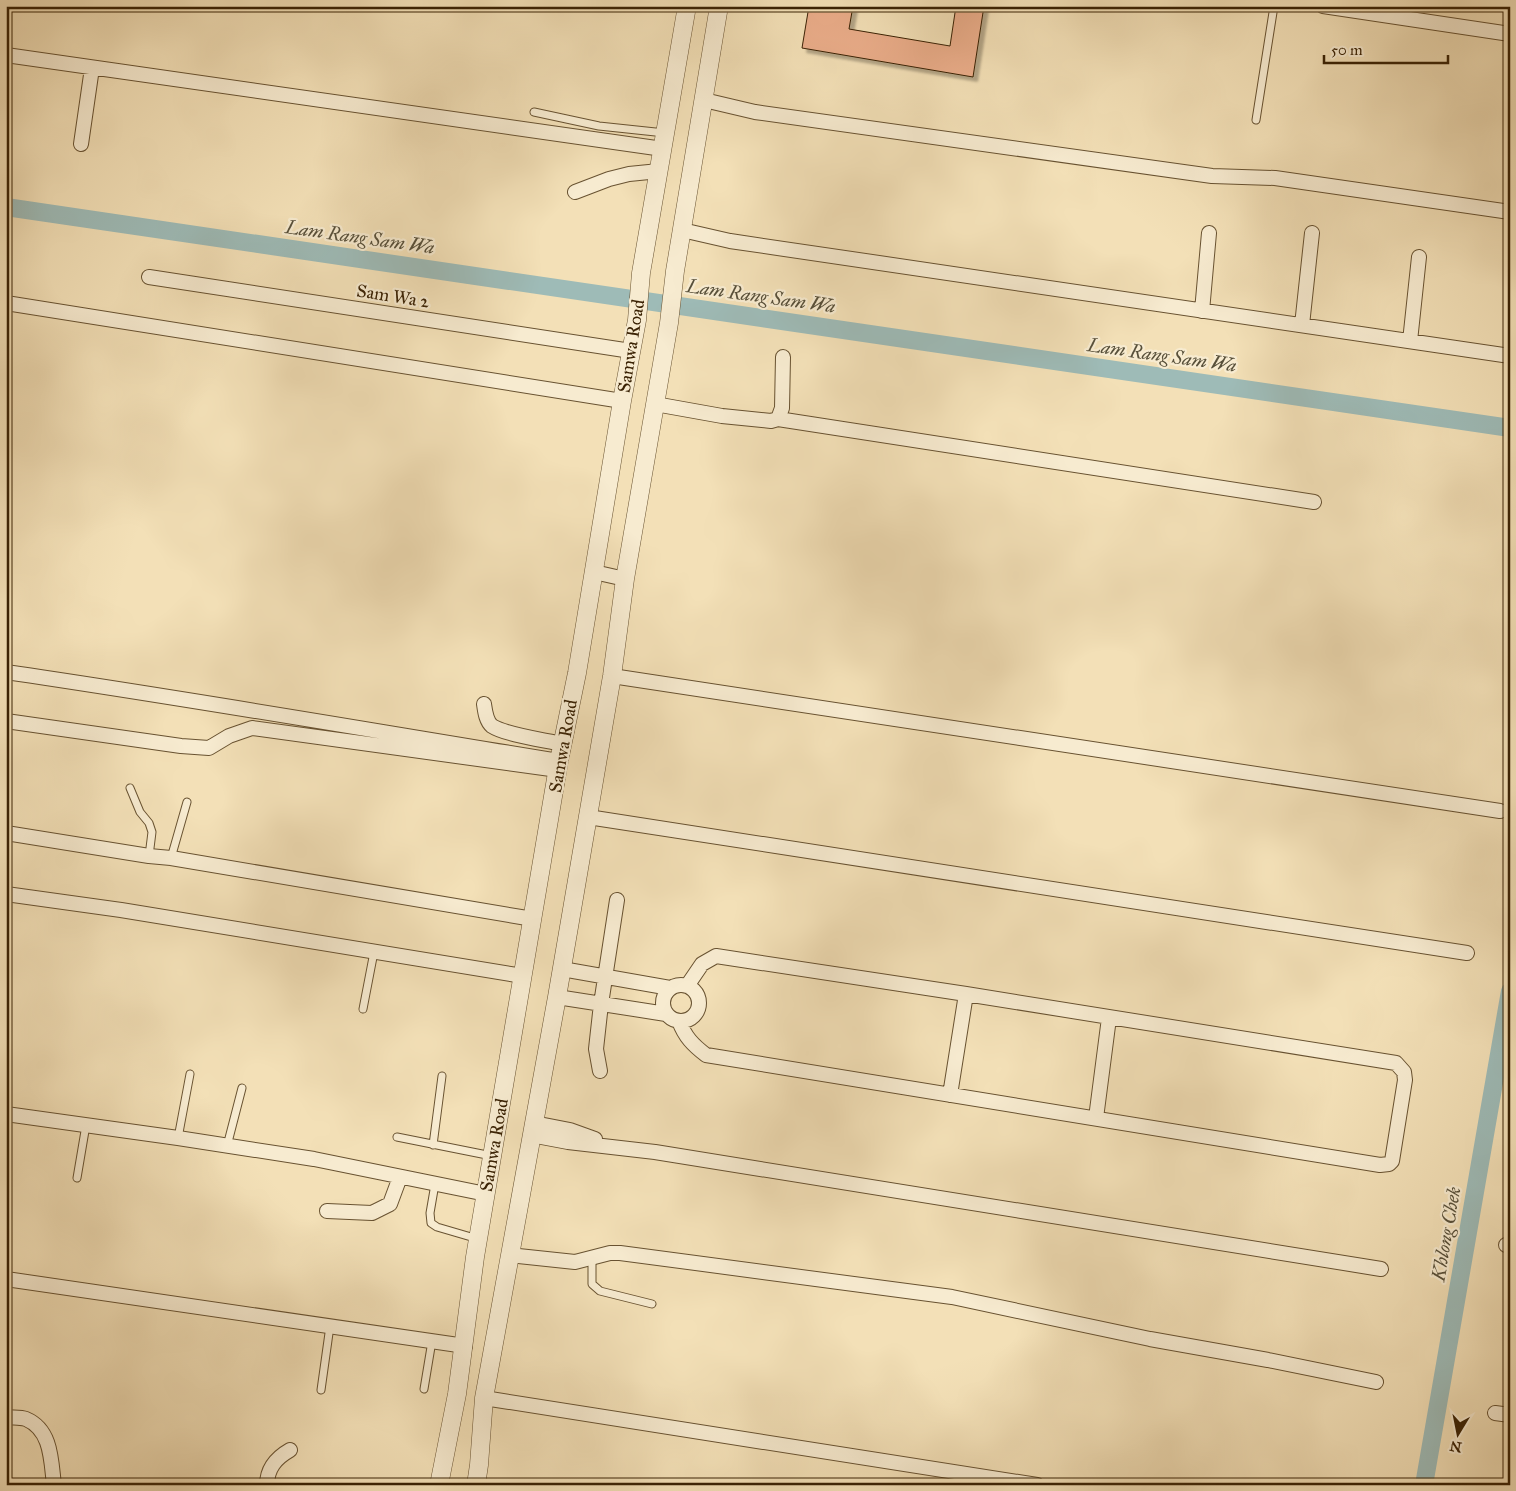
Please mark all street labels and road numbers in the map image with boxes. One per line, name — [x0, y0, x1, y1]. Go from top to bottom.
street label: Sam Wa 2 — [355, 279, 431, 313]
street label: Samwa Road — [613, 298, 649, 394]
street label: Samwa Road — [544, 698, 582, 794]
street label: Samwa Road — [475, 1097, 513, 1193]

